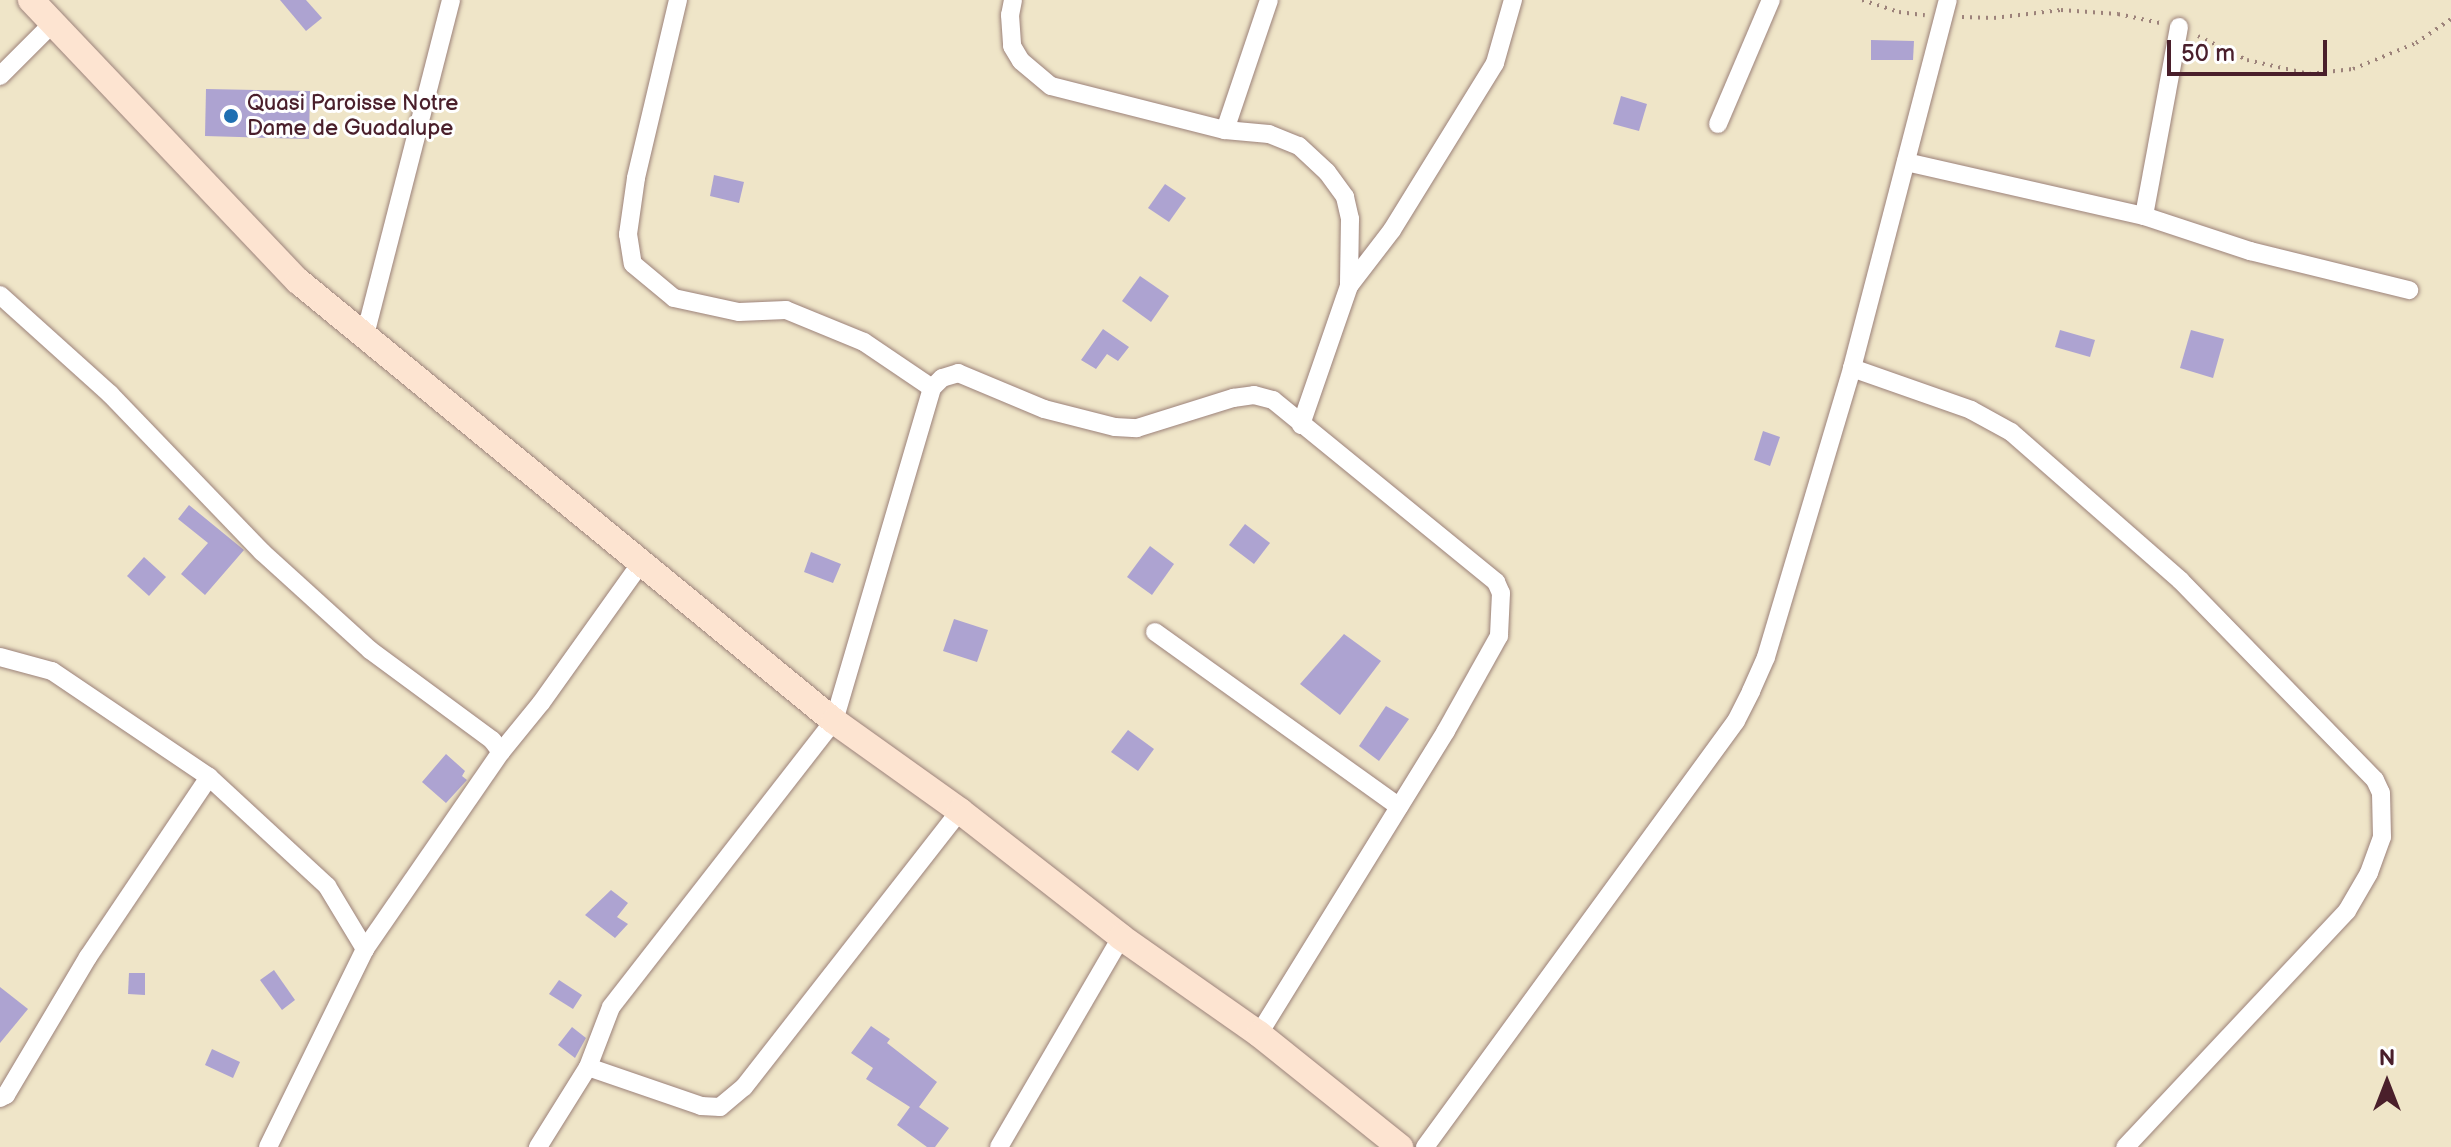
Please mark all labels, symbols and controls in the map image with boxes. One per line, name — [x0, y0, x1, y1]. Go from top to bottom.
scale bar — [2171, 24, 2331, 74]
text: 50 m — [2181, 39, 2235, 68]
place label: Quasi Paroisse Notre Dame de Guadalupe — [247, 90, 458, 142]
marker: Quasi Paroisse Notre Dame de Guadalupe — [222, 107, 240, 125]
north arrow — [2347, 1043, 2427, 1123]
text: N — [2379, 1045, 2395, 1072]

